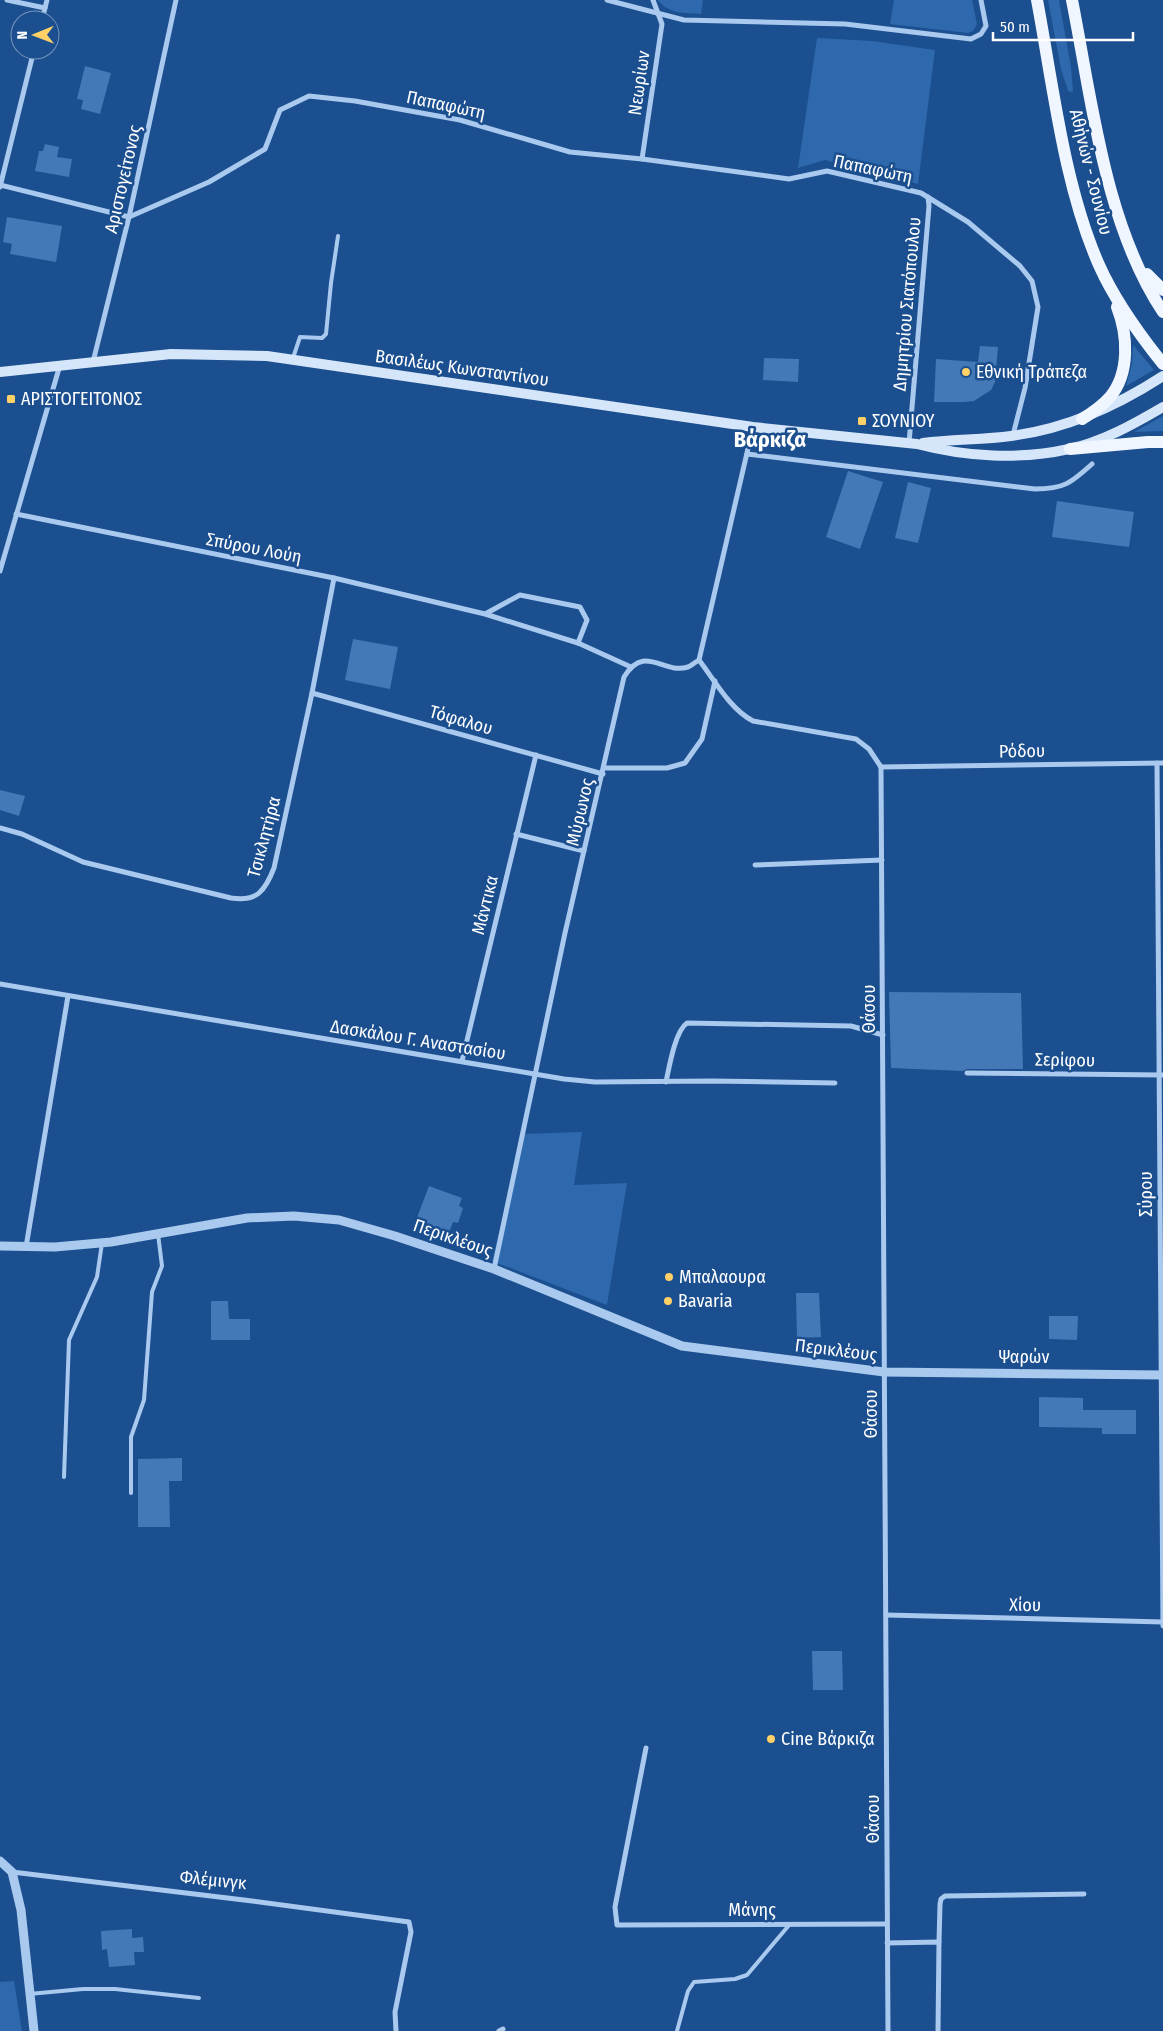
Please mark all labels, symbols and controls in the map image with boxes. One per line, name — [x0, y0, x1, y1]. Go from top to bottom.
north arrow — [10, 10, 60, 60]
scale bar — [993, 10, 1133, 42]
text: 50 m — [1000, 18, 1030, 36]
text: N — [14, 31, 31, 40]
street label: Νεωρίων — [624, 49, 654, 117]
street label: Παπαφώτη — [404, 86, 488, 124]
street label: Αθήνών - Σουνίου — [1065, 107, 1117, 237]
street label: Αριστογείτονος — [100, 122, 146, 235]
street label: Παπαφώτη — [831, 150, 915, 188]
street label: Δημητρίου Σιατόπουλου — [888, 216, 926, 392]
street label: Βασιλέως Κωνσταντίνου — [374, 345, 550, 391]
place label: Εθνική Τράπεζα — [976, 361, 1087, 383]
marker: Εθνική Τράπεζα — [960, 366, 972, 378]
place label: ΑΡΙΣΤΟΓΕΙΤΟΝΟΣ — [21, 388, 142, 410]
marker: ΑΡΙΣΤΟΓΕΙΤΟΝΟΣ — [5, 393, 17, 405]
place label: ΣΟΥΝΙΟΥ — [872, 410, 935, 432]
marker: ΣΟΥΝΙΟΥ — [856, 415, 868, 427]
district label: Βάρκιζα — [734, 426, 806, 453]
street label: Σπύρου Λούη — [204, 528, 304, 568]
street label: Τόφαλου — [427, 700, 495, 740]
street label: Ρόδου — [999, 740, 1045, 762]
street label: Μύρωνος — [562, 776, 599, 848]
street label: Τσικλητήρα — [243, 794, 285, 880]
street label: Μάντικα — [467, 873, 503, 937]
street label: Θάσου — [858, 984, 880, 1034]
street label: Δασκάλου Γ. Αναστασίου — [329, 1015, 507, 1065]
street label: Σερίφου — [1035, 1048, 1095, 1072]
street label: Σύρου — [1135, 1171, 1157, 1217]
street label: Περικλέους — [410, 1214, 496, 1262]
place label: Μπαλαουρα — [679, 1266, 766, 1288]
marker: Μπαλαουρα — [663, 1271, 675, 1283]
place label: Bavaria — [678, 1290, 733, 1312]
marker: Bavaria — [662, 1295, 674, 1307]
street label: Περικλέους — [794, 1334, 879, 1366]
street label: Ψαρών — [999, 1346, 1049, 1368]
street label: Θάσου — [860, 1389, 882, 1439]
street label: Χίου — [1009, 1594, 1041, 1616]
place label: Cine Βάρκιζα — [781, 1728, 875, 1750]
marker: Cine Βάρκιζα — [765, 1733, 777, 1745]
street label: Θάσου — [862, 1794, 884, 1844]
street label: Φλέμινγκ — [179, 1866, 248, 1894]
street label: Μάνης — [728, 1899, 776, 1921]

